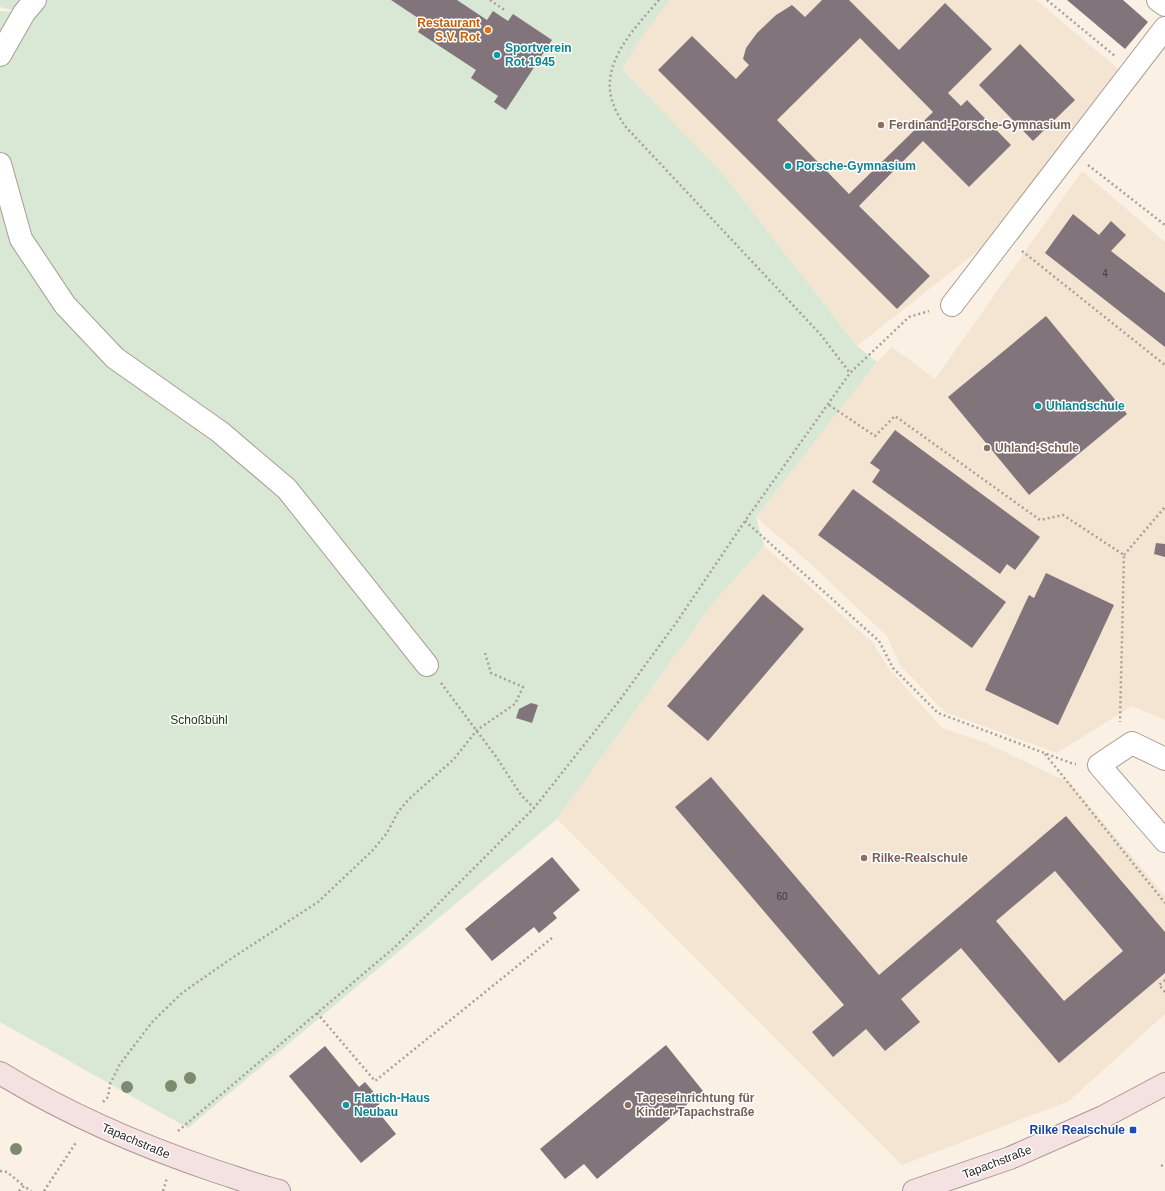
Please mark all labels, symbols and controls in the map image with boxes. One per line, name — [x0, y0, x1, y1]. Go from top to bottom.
place label: Restaurant S.V. Rot — [417, 16, 480, 44]
marker: Restaurant S.V. Rot — [483, 25, 493, 35]
place label: Sportverein Rot 1945 — [505, 41, 572, 69]
marker: Sportverein Rot 1945 — [492, 50, 502, 60]
place label: Ferdinand-Porsche-Gymnasium — [889, 118, 1071, 132]
marker: Ferdinand-Porsche-Gymnasium — [876, 120, 886, 130]
place label: Porsche-Gymnasium — [796, 159, 916, 173]
marker: Porsche-Gymnasium — [783, 161, 793, 171]
house number: 4 — [1102, 268, 1108, 279]
place label: Uhlandschule — [1046, 399, 1125, 413]
marker: Uhlandschule — [1033, 401, 1043, 411]
place label: Uhland-Schule — [995, 441, 1079, 455]
marker: Uhland-Schule — [982, 443, 992, 453]
park label: Schoßbühl — [170, 713, 228, 727]
place label: Rilke-Realschule — [872, 851, 968, 865]
marker: Rilke-Realschule — [859, 853, 869, 863]
house number: 60 — [776, 891, 788, 902]
place label: Flattich-Haus Neubau — [354, 1091, 430, 1119]
place label: Tageseinrichtung für Kinder Tapachstraße — [636, 1091, 755, 1119]
marker: Flattich-Haus Neubau — [341, 1100, 351, 1110]
marker: Tageseinrichtung für Kinder Tapachstraße — [623, 1100, 633, 1110]
street label: Tapachstraße — [100, 1120, 172, 1162]
place label: Rilke Realschule — [1030, 1123, 1125, 1137]
marker: Rilke Realschule — [1128, 1125, 1138, 1135]
street label: Tapachstraße — [961, 1142, 1034, 1182]

